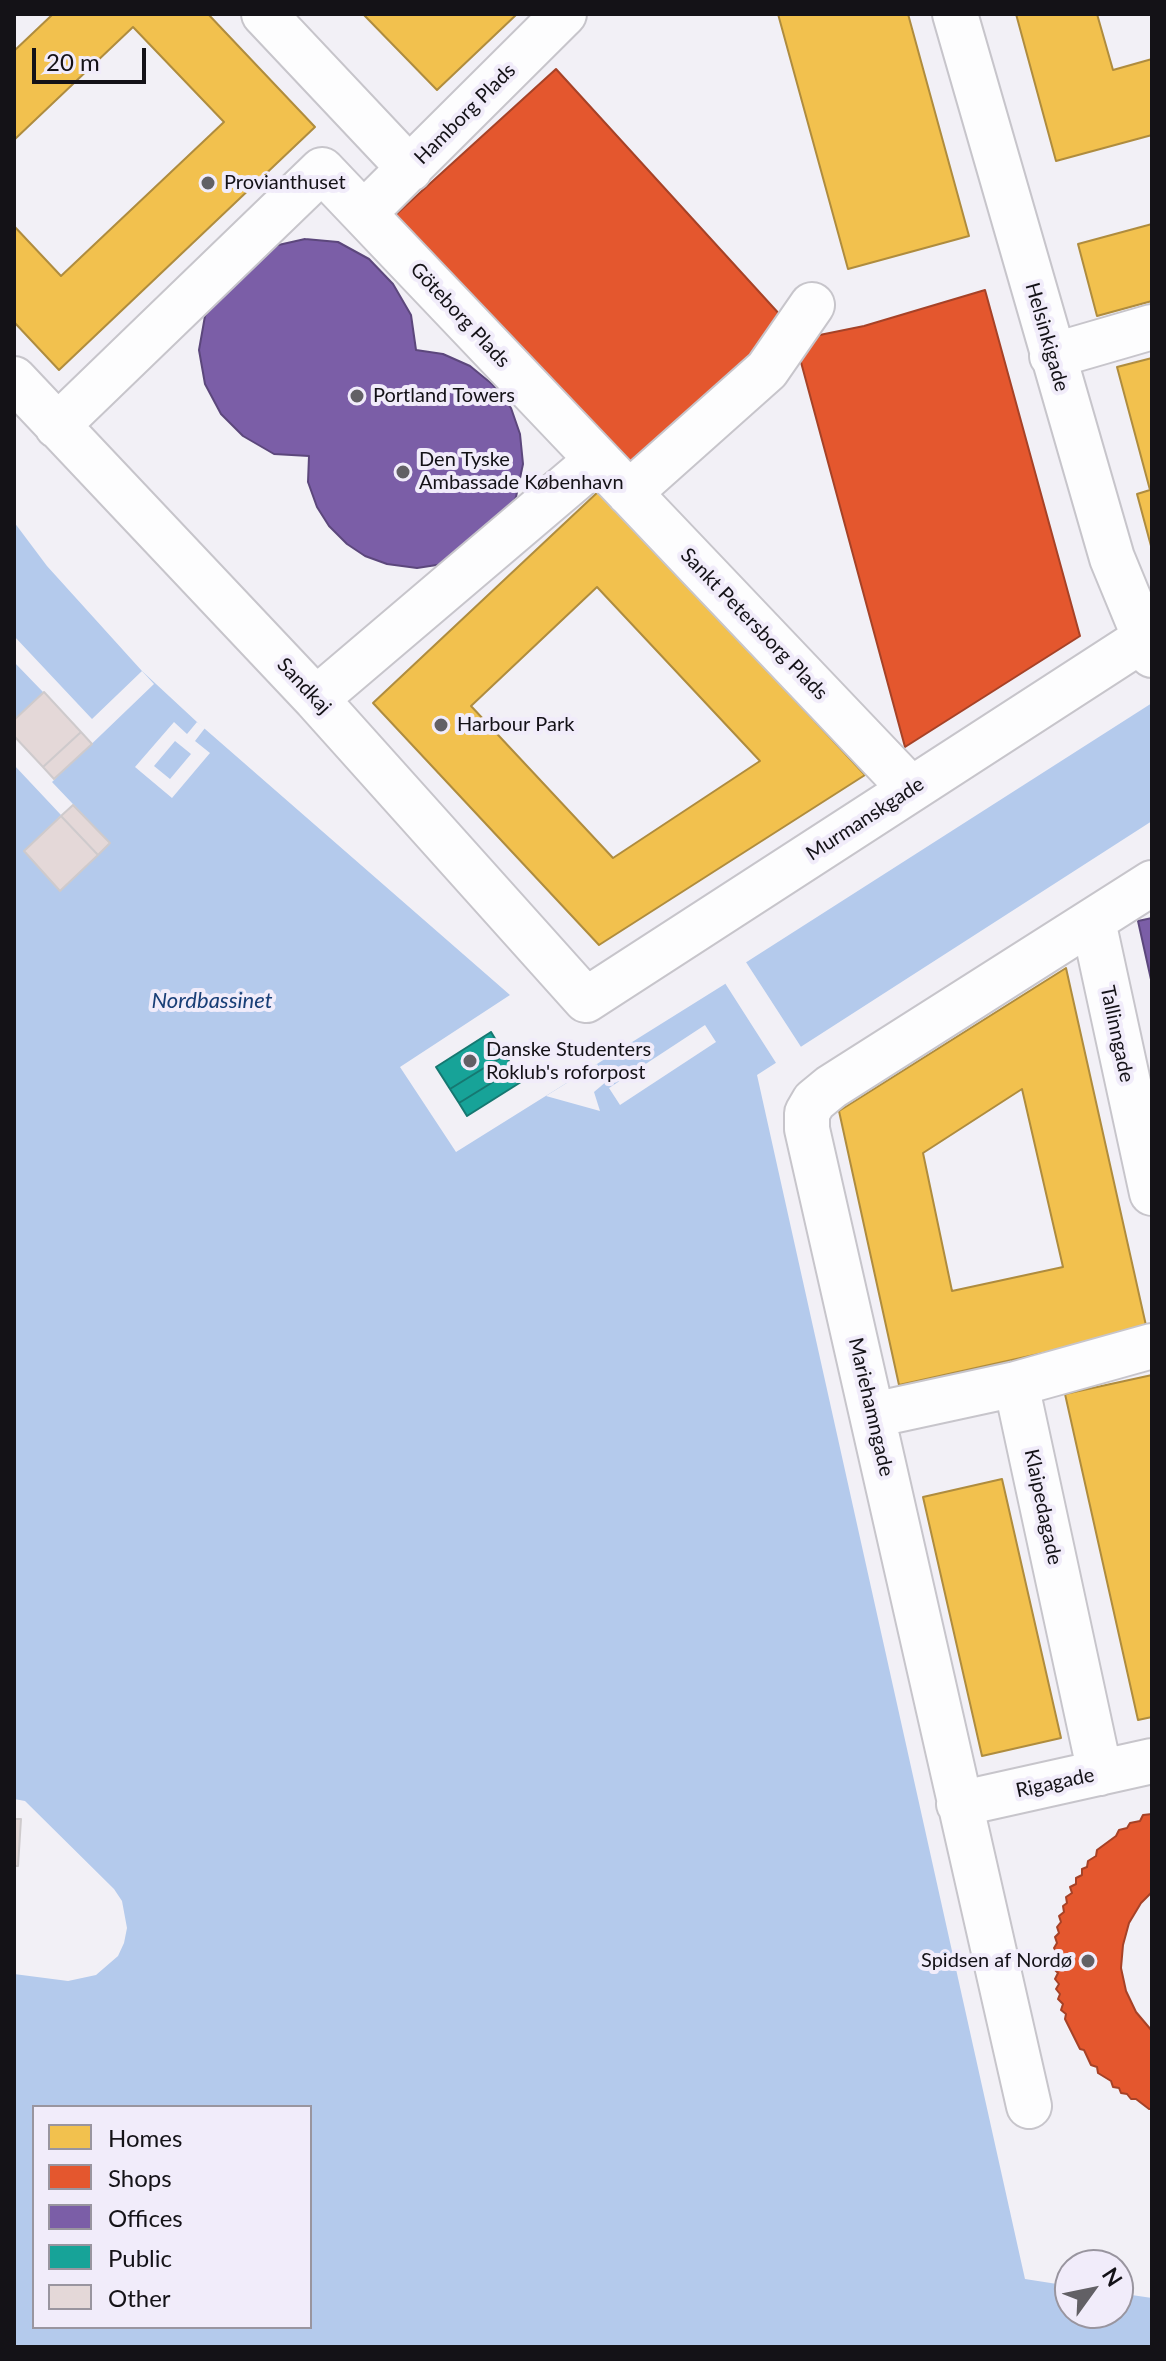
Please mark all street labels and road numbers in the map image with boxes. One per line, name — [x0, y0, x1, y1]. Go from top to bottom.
street label: Hamborg Plads — [410, 59, 520, 169]
street label: Göteborg Plads — [405, 257, 515, 373]
street label: Helsinkigade — [1020, 280, 1074, 394]
street label: Sankt Petersborg Plads — [675, 543, 833, 705]
street label: Sandkaj — [272, 653, 336, 719]
street label: Murmanskgade — [802, 772, 928, 866]
street label: Tallinngade — [1095, 984, 1139, 1084]
street label: Mariehamngade — [843, 1335, 899, 1479]
street label: Klaipedagade — [1019, 1447, 1067, 1567]
street label: Rigagade — [1014, 1763, 1096, 1803]

